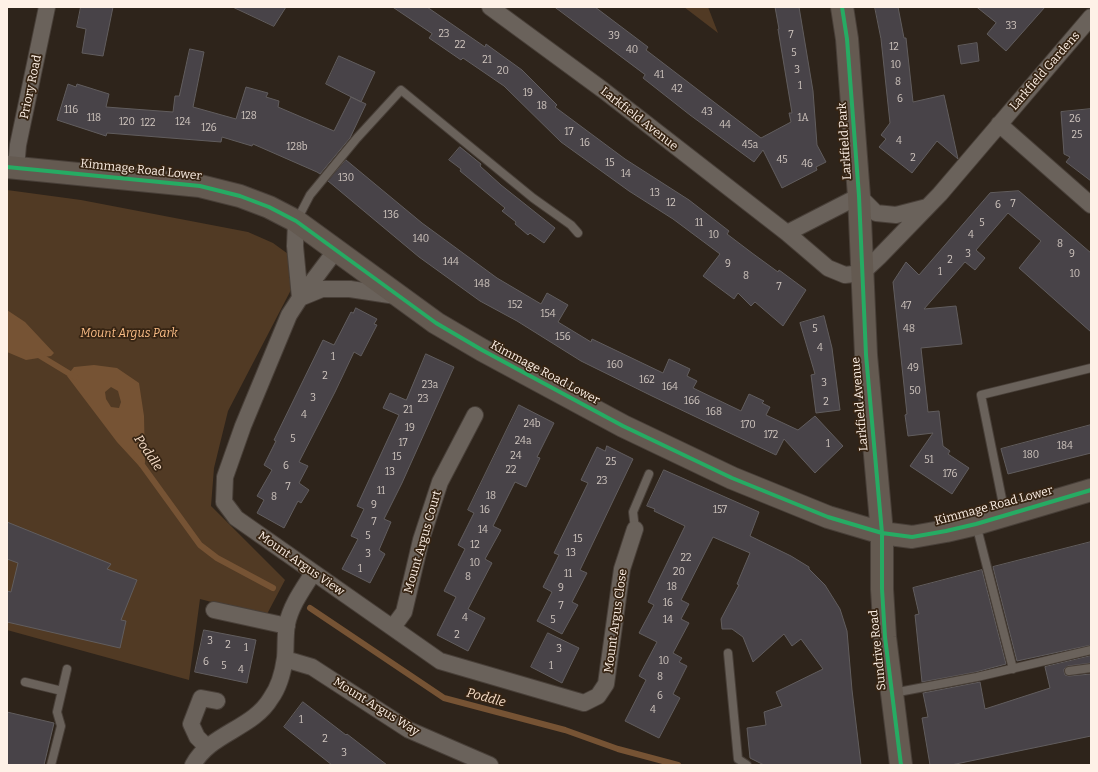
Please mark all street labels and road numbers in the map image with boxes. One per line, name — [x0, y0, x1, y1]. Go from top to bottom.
street label: Larkfield Gardens — [1007, 29, 1083, 113]
street label: Priory Road — [17, 54, 45, 120]
street label: Larkfield Avenue — [597, 84, 681, 154]
street label: Larkfield Park — [835, 102, 855, 180]
street label: Kimmage Road Lower — [80, 156, 202, 184]
street label: Kimmage Road Lower — [488, 338, 602, 408]
street label: Larkfield Avenue — [849, 356, 871, 452]
street label: Kimmage Road Lower — [933, 483, 1055, 529]
street label: Mount Argus Court — [401, 489, 445, 595]
street label: Mount Argus View — [255, 529, 347, 599]
street label: Mount Argus Close — [602, 568, 630, 674]
street label: Sundrive Road — [867, 609, 889, 691]
street label: Mount Argus Way — [330, 675, 422, 739]

